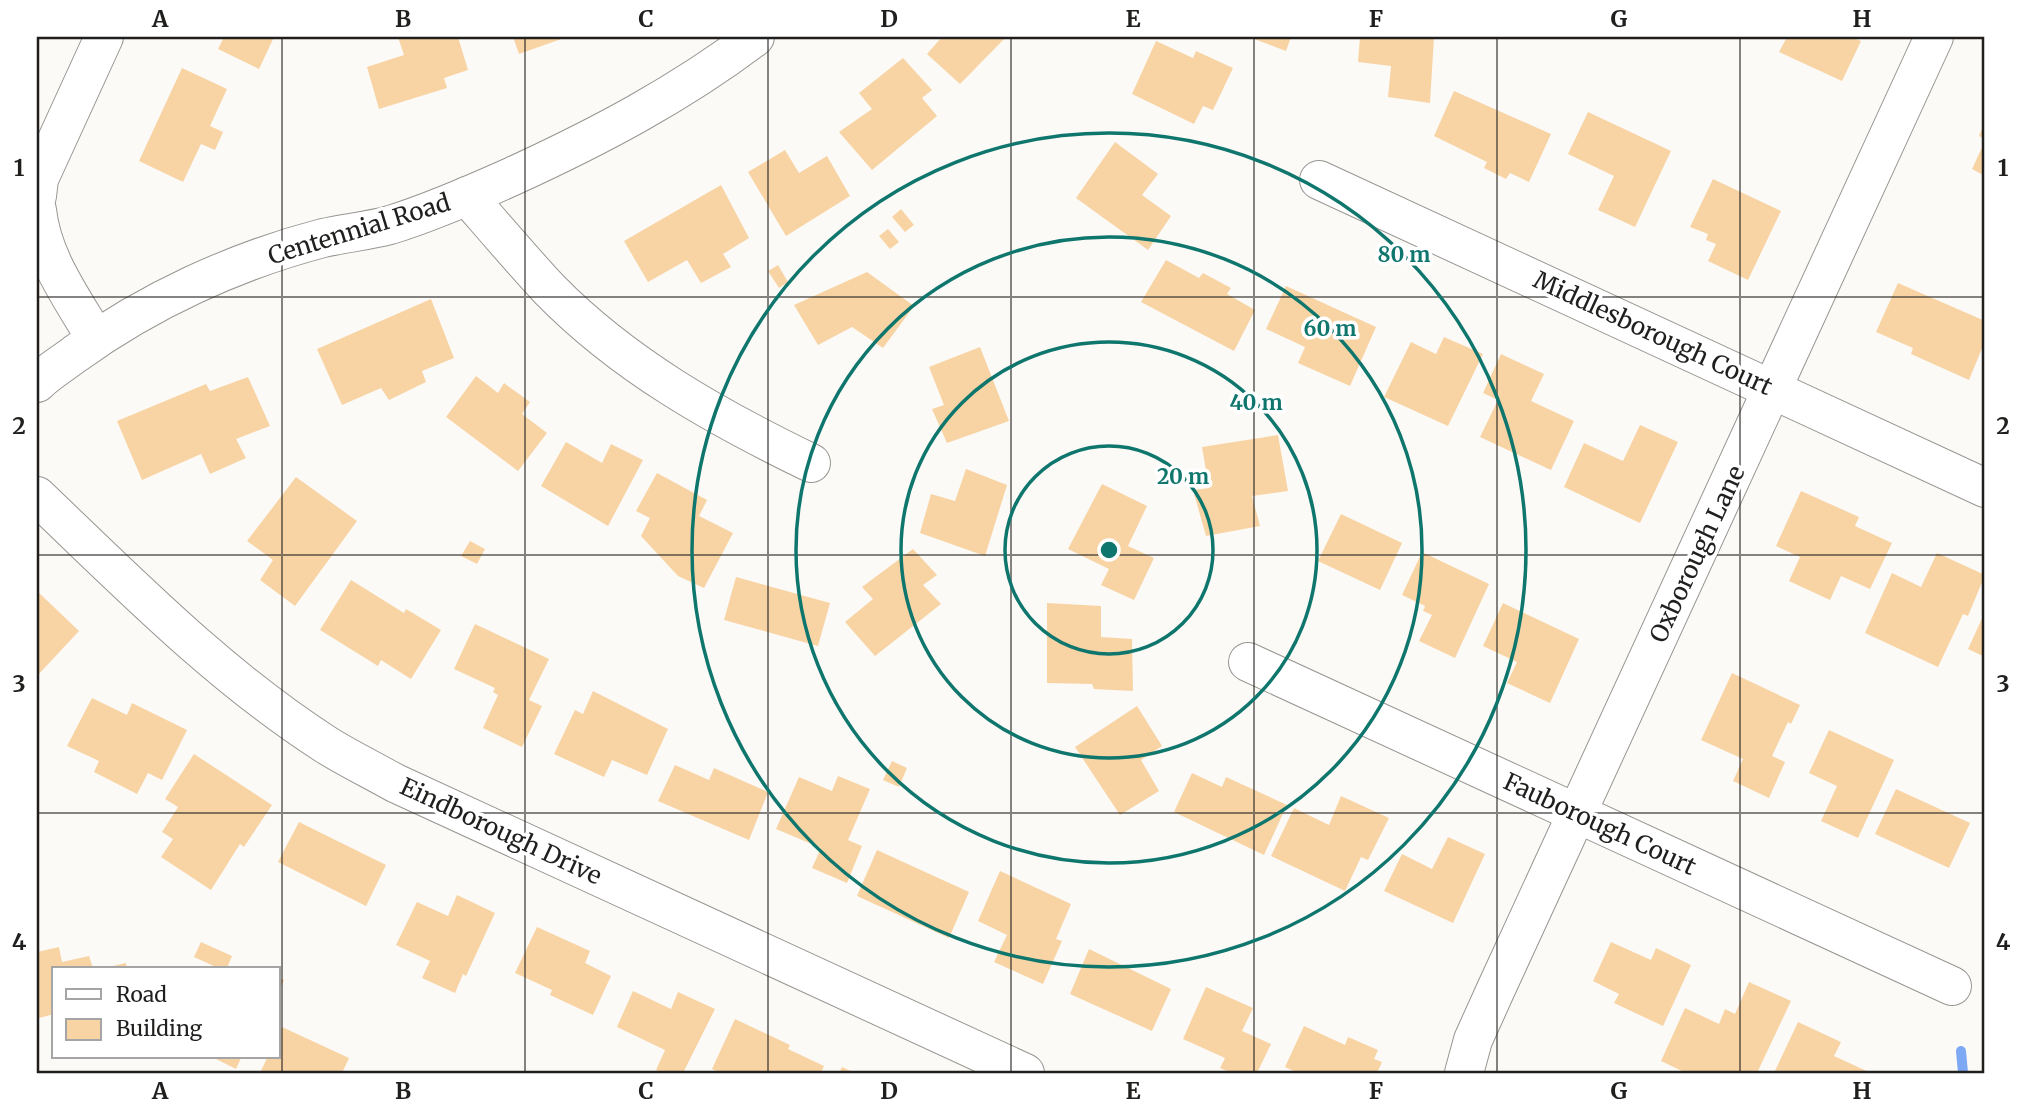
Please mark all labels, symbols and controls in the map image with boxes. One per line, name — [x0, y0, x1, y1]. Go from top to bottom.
text: A — [151, 4, 169, 33]
text: B — [395, 4, 411, 33]
text: C — [638, 4, 654, 33]
text: D — [880, 4, 898, 33]
text: E — [1125, 4, 1141, 33]
text: F — [1369, 4, 1383, 33]
text: G — [1611, 4, 1628, 33]
text: H — [1853, 4, 1872, 33]
text: 1 — [14, 153, 25, 182]
text: 1 — [1998, 153, 2009, 182]
street label: Centennial Road — [264, 187, 454, 271]
text: 80 m — [1378, 241, 1430, 268]
street label: Middlesborough Court — [1529, 264, 1778, 402]
text: 60 m — [1304, 315, 1356, 342]
text: 40 m — [1229, 389, 1283, 416]
text: 2 — [12, 411, 26, 440]
text: 2 — [1996, 411, 2010, 440]
street label: Oxborough Lane — [1642, 461, 1752, 647]
text: 20 m — [1157, 463, 1209, 490]
centre of rings — [1097, 538, 1121, 562]
text: 3 — [12, 669, 26, 698]
text: 3 — [1996, 669, 2010, 698]
street label: Fauborough Court — [1499, 766, 1702, 882]
street label: Eindborough Drive — [395, 771, 607, 891]
text: 4 — [12, 927, 27, 956]
text: 4 — [1996, 927, 2011, 956]
legend — [52, 967, 280, 1058]
text: Road — [116, 981, 167, 1008]
text: Building — [116, 1015, 203, 1042]
text: A — [151, 1076, 169, 1105]
text: B — [395, 1076, 411, 1105]
text: C — [638, 1076, 654, 1105]
text: D — [880, 1076, 898, 1105]
text: E — [1125, 1076, 1141, 1105]
text: F — [1369, 1076, 1383, 1105]
text: G — [1611, 1076, 1628, 1105]
text: H — [1853, 1076, 1872, 1105]

